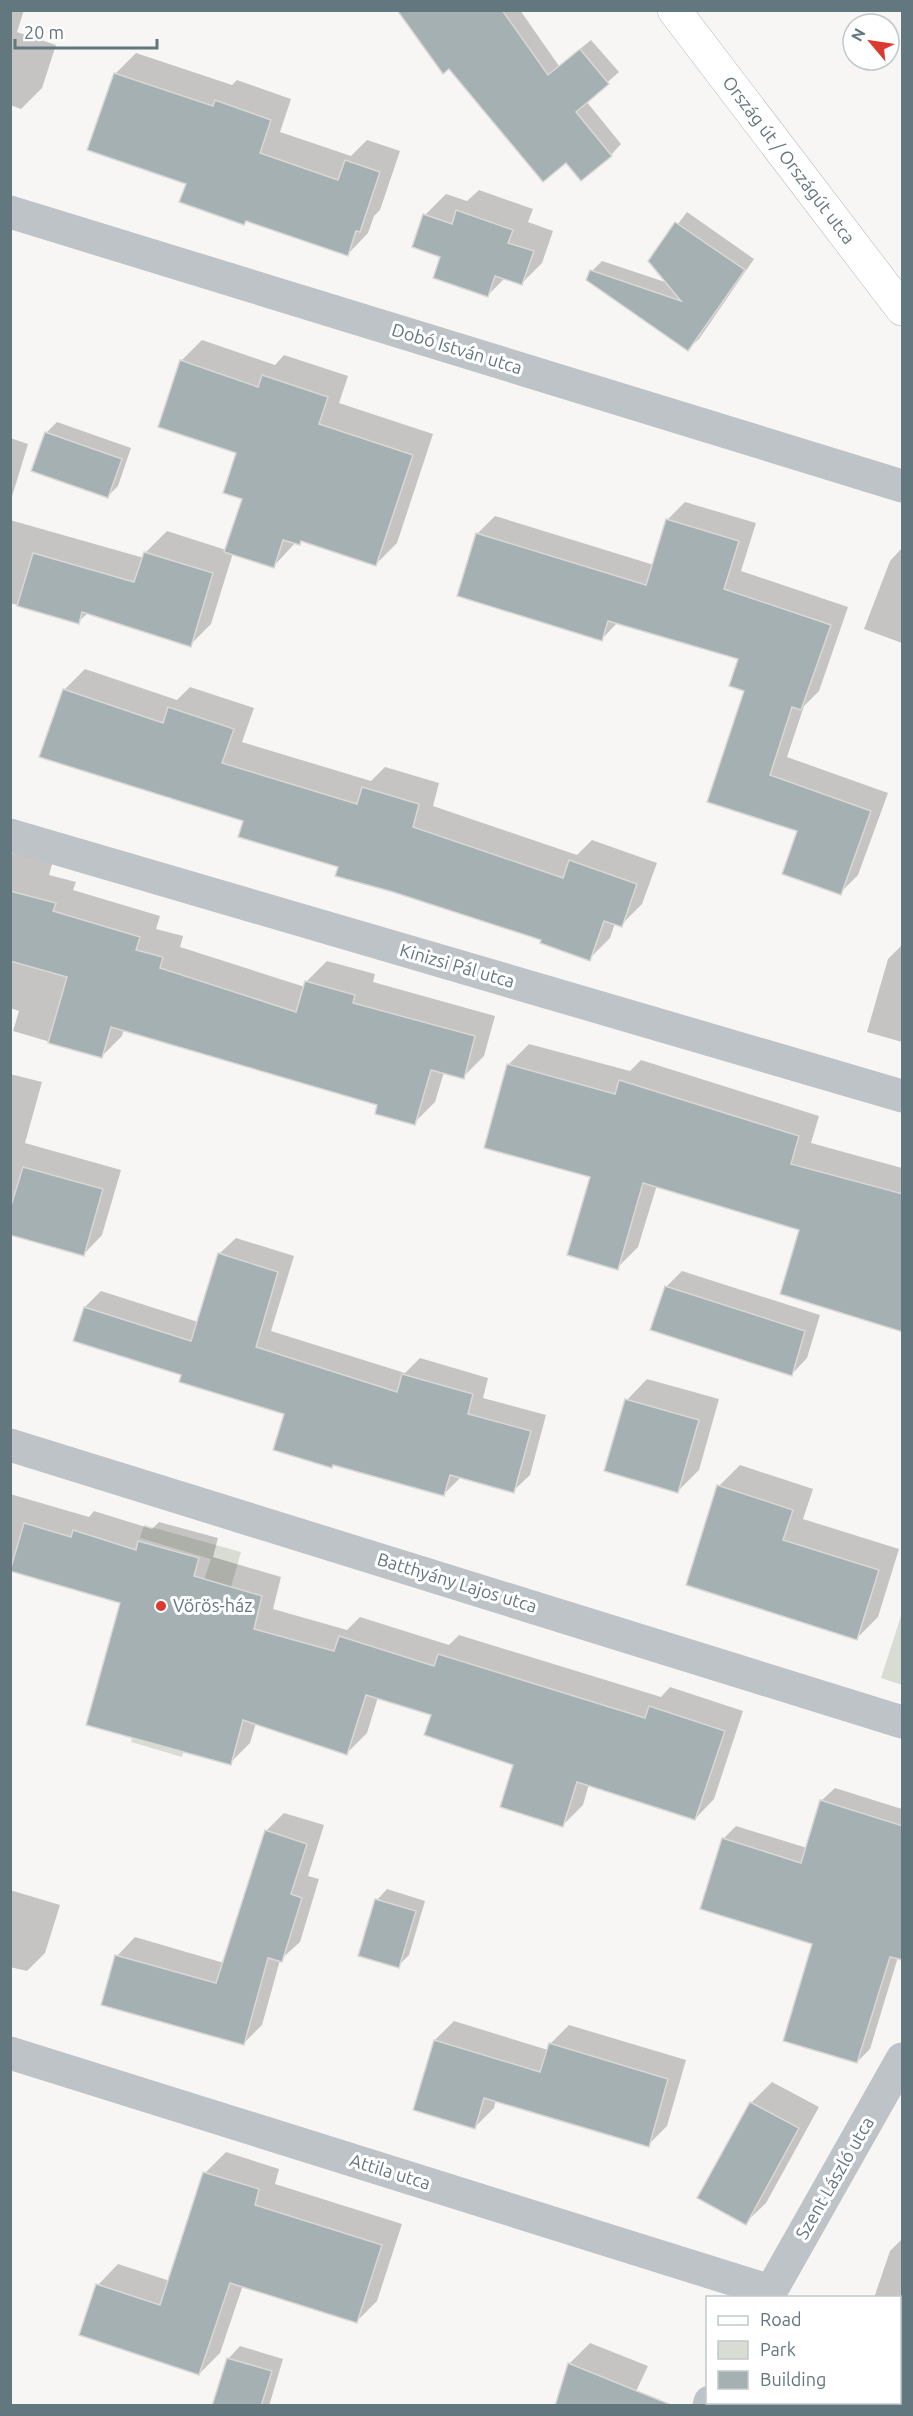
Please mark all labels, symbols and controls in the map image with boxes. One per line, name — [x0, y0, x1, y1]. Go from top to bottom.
scale bar — [15, 12, 158, 50]
north arrow — [841, 12, 901, 72]
text: 20 m — [24, 22, 64, 42]
text: N — [847, 25, 869, 44]
street label: Ország út / Országút utca — [719, 72, 860, 248]
street label: Dobó István utca — [390, 319, 525, 377]
street label: Kinizsi Pál utca — [398, 939, 517, 991]
street label: Batthyány Lajos utca — [375, 1548, 540, 1616]
place label: Vörös-ház — [173, 1595, 252, 1615]
marker: Vörös-ház — [154, 1599, 168, 1613]
street label: Szent László utca — [791, 2113, 877, 2242]
street label: Attila utca — [348, 2149, 433, 2193]
legend — [706, 2296, 901, 2404]
text: Road — [760, 2309, 802, 2329]
text: Park — [760, 2339, 796, 2359]
text: Building — [760, 2369, 826, 2389]

